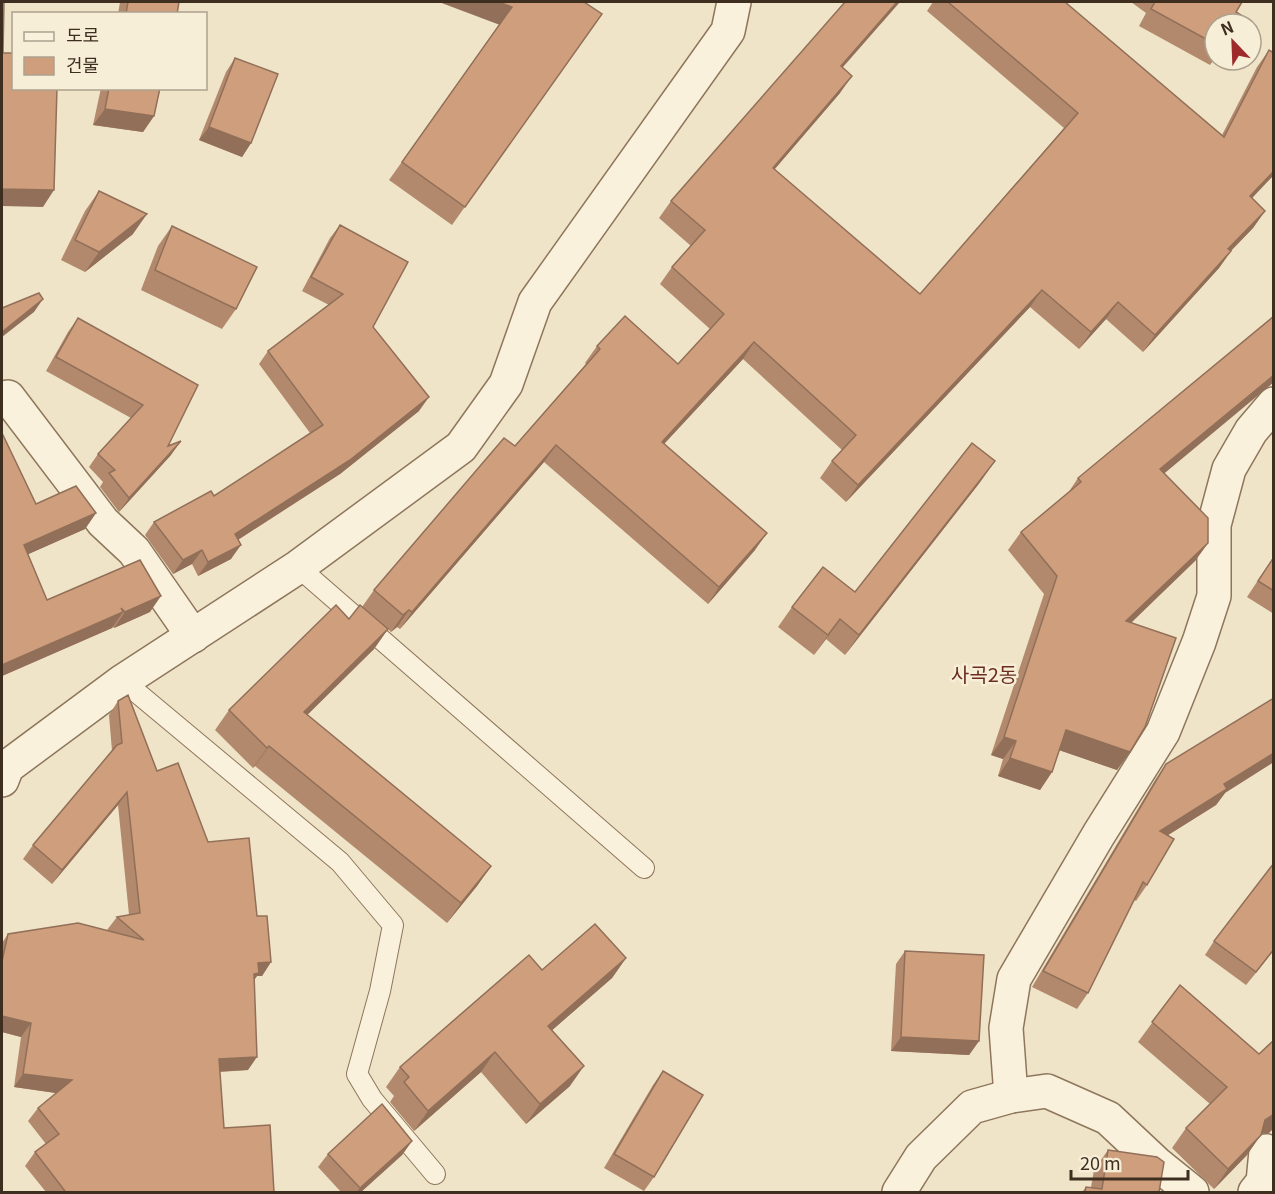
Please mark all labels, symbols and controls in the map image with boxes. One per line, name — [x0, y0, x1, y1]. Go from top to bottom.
legend — [12, 12, 207, 90]
north arrow — [1203, 12, 1263, 72]
text: N — [1217, 14, 1237, 41]
text: 도로 — [66, 21, 99, 47]
text: 건물 — [66, 51, 99, 77]
district label: 사곡2동 — [951, 659, 1017, 688]
scale bar — [1071, 1143, 1188, 1181]
text: 20 m — [1080, 1149, 1121, 1175]

